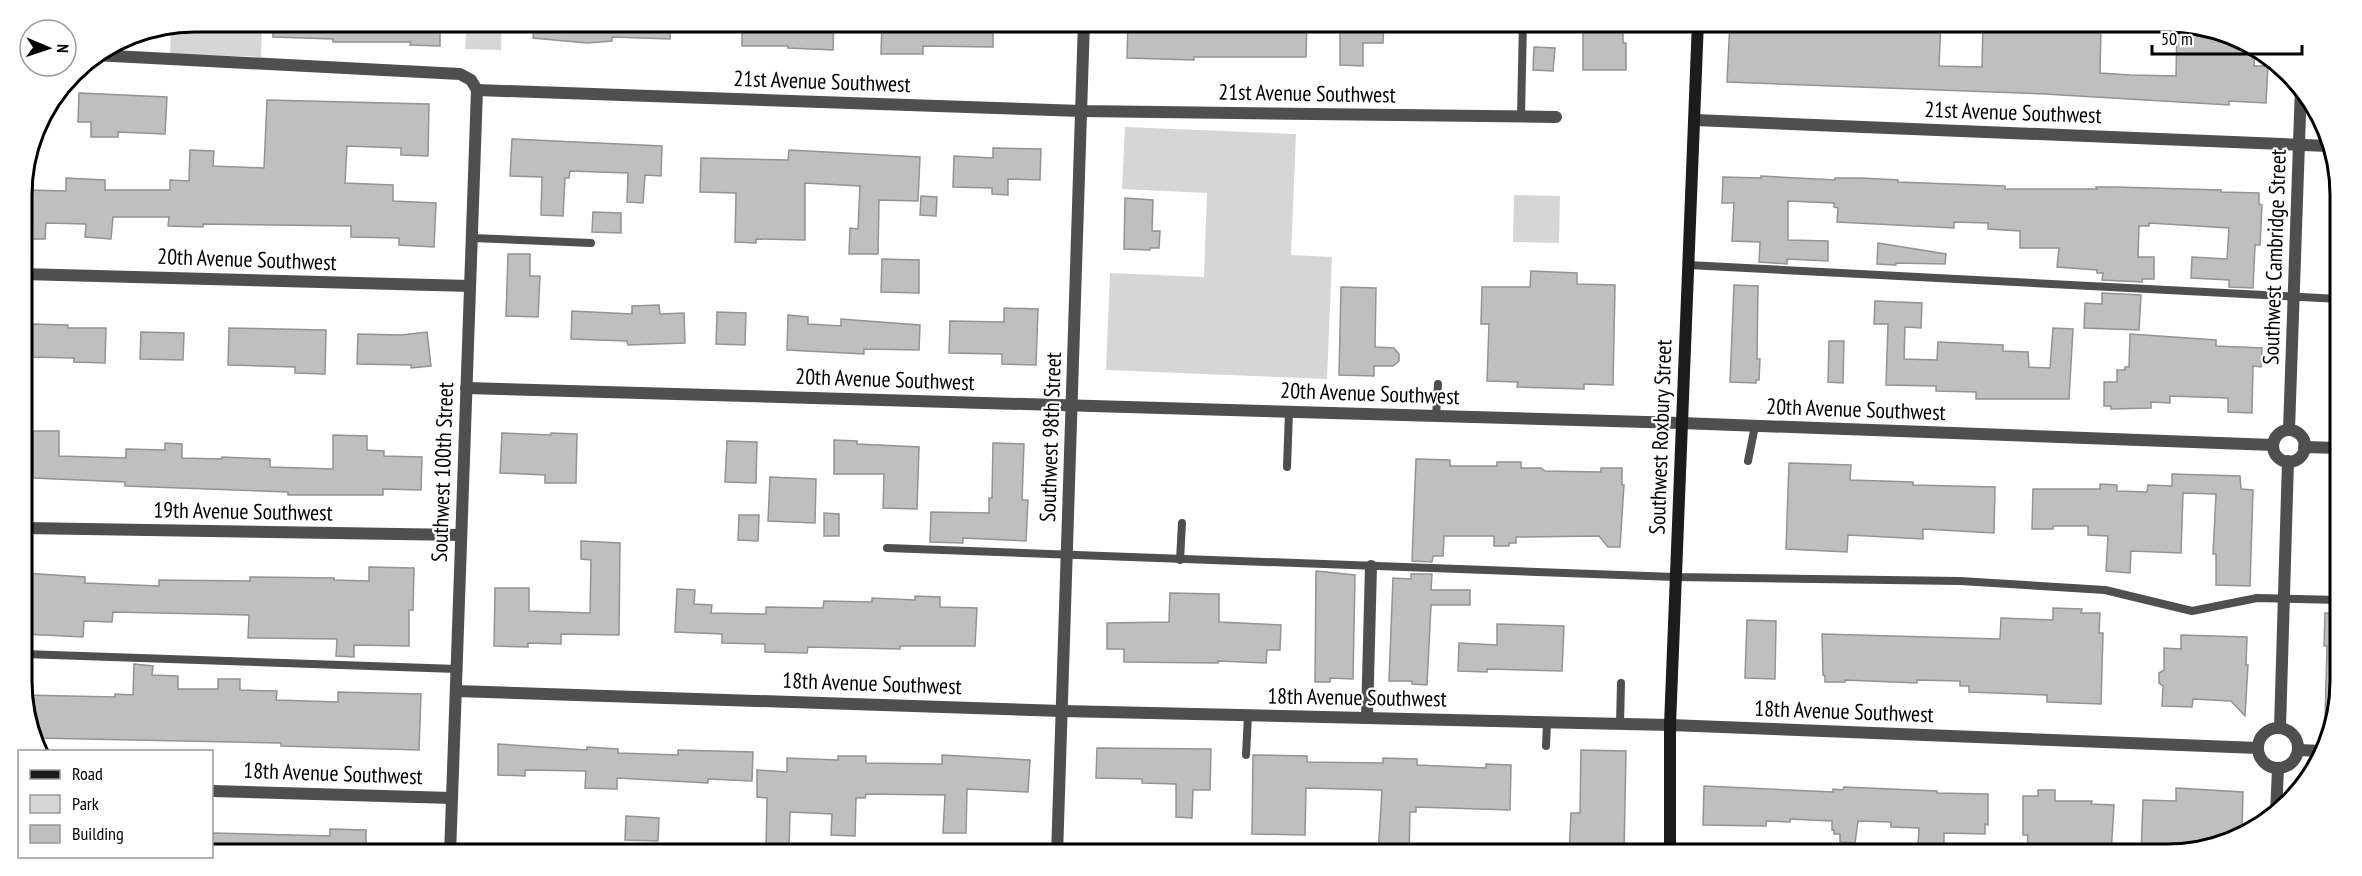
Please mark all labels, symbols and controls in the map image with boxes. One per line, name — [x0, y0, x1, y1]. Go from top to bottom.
north arrow — [18, 18, 78, 78]
scale bar — [2152, 18, 2302, 56]
text: 50 m — [2161, 27, 2193, 50]
text: N — [53, 44, 73, 53]
street label: 21st Avenue Southwest — [733, 64, 911, 98]
street label: 21st Avenue Southwest — [1218, 77, 1396, 109]
street label: 21st Avenue Southwest — [1924, 95, 2102, 129]
street label: Southwest Cambridge Street — [2256, 149, 2292, 365]
street label: 20th Avenue Southwest — [157, 242, 337, 276]
street label: Southwest Roxbury Street — [1643, 339, 1677, 535]
street label: Southwest 98th Street — [1033, 352, 1067, 522]
street label: 20th Avenue Southwest — [795, 362, 975, 396]
street label: 20th Avenue Southwest — [1280, 376, 1460, 410]
street label: Southwest 100th Street — [425, 382, 459, 562]
street label: 20th Avenue Southwest — [1766, 392, 1946, 426]
street label: 19th Avenue Southwest — [153, 495, 333, 527]
street label: 18th Avenue Southwest — [782, 666, 962, 700]
street label: 18th Avenue Southwest — [1267, 681, 1447, 713]
street label: 18th Avenue Southwest — [1754, 694, 1934, 728]
legend — [18, 750, 213, 858]
street label: 18th Avenue Southwest — [243, 756, 423, 790]
text: Road — [72, 762, 103, 785]
text: Park — [72, 792, 99, 815]
text: Building — [72, 822, 124, 845]

